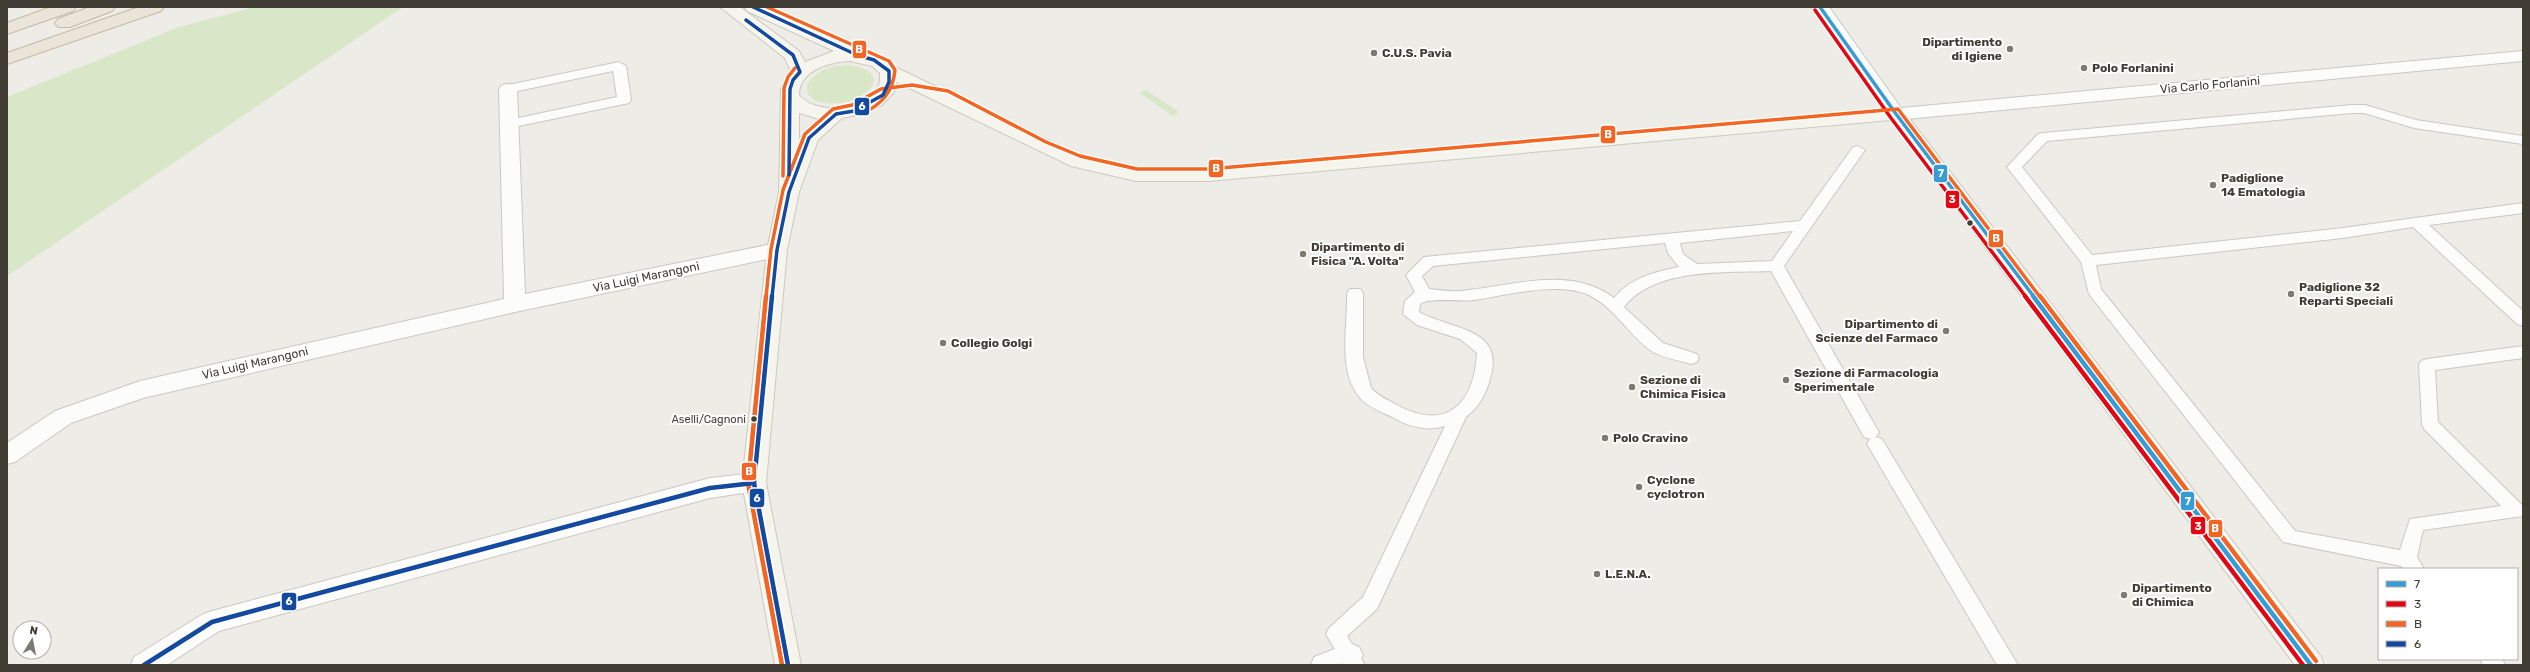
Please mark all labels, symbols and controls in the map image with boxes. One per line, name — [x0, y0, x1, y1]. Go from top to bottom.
place label: Dipartimento di Igiene — [1922, 35, 2002, 63]
line badge: B — [852, 40, 867, 59]
text: B — [855, 43, 863, 56]
marker: Dipartimento di Igiene — [2005, 44, 2015, 54]
place label: C.U.S. Pavia — [1382, 46, 1452, 60]
marker: C.U.S. Pavia — [1369, 48, 1379, 58]
place label: Polo Forlanini — [2092, 61, 2174, 75]
marker: Polo Forlanini — [2079, 63, 2089, 73]
street label: Via Carlo Forlanini — [2159, 74, 2261, 96]
line badge: 6 — [854, 97, 870, 116]
text: 6 — [858, 100, 866, 113]
line badge: B — [1600, 125, 1616, 144]
text: B — [1604, 128, 1612, 141]
line badge: B — [1208, 159, 1224, 178]
text: B — [1212, 162, 1220, 175]
line badge: 7 — [1933, 164, 1948, 183]
text: 7 — [1938, 167, 1945, 180]
place label: Padiglione 14 Ematologia — [2221, 171, 2305, 199]
marker: Padiglione 14 Ematologia — [2208, 180, 2218, 190]
line badge: 3 — [1945, 190, 1960, 209]
text: 3 — [1948, 193, 1956, 206]
unlabelled marker — [1965, 218, 1975, 228]
line badge: B — [1988, 229, 2004, 248]
text: B — [1992, 232, 2000, 245]
place label: Dipartimento di Fisica "A. Volta" — [1311, 240, 1404, 268]
marker: Dipartimento di Fisica "A. Volta" — [1298, 249, 1308, 259]
street label: Via Luigi Marangoni — [591, 259, 701, 295]
place label: Padiglione 32 Reparti Speciali — [2299, 280, 2393, 308]
marker: Padiglione 32 Reparti Speciali — [2286, 289, 2296, 299]
place label: Dipartimento di Scienze del Farmaco — [1816, 317, 1938, 345]
marker: Dipartimento di Scienze del Farmaco — [1941, 326, 1951, 336]
place label: Collegio Golgi — [951, 336, 1032, 350]
marker: Collegio Golgi — [938, 338, 948, 348]
street label: Via Luigi Marangoni — [200, 344, 310, 382]
place label: Sezione di Farmacologia Sperimentale — [1794, 366, 1938, 394]
place label: Sezione di Chimica Fisica — [1640, 373, 1726, 401]
marker: Sezione di Farmacologia Sperimentale — [1781, 375, 1791, 385]
marker: Sezione di Chimica Fisica — [1627, 382, 1637, 392]
place label: Aselli/Cagnoni — [672, 413, 746, 426]
marker: Aselli/Cagnoni — [749, 414, 759, 424]
place label: Polo Cravino — [1613, 431, 1688, 445]
marker: Polo Cravino — [1600, 433, 1610, 443]
line badge: B — [741, 462, 757, 481]
text: B — [745, 465, 753, 478]
place label: Cyclone cyclotron — [1647, 473, 1705, 501]
marker: Cyclone cyclotron — [1634, 482, 1644, 492]
line badge: 6 — [749, 488, 765, 508]
line badge: 7 — [2180, 491, 2195, 511]
text: 6 — [753, 492, 761, 505]
text: 7 — [2185, 495, 2192, 508]
line badge: 3 — [2190, 516, 2206, 535]
line badge: B — [2208, 519, 2223, 538]
text: 3 — [2194, 520, 2202, 533]
text: B — [2211, 522, 2219, 535]
place label: L.E.N.A. — [1605, 567, 1651, 581]
legend — [2378, 568, 2518, 660]
marker: L.E.N.A. — [1592, 569, 1602, 579]
text: 7 — [2414, 577, 2420, 591]
place label: Dipartimento di Chimica — [2132, 581, 2212, 609]
marker: Dipartimento di Chimica — [2119, 590, 2129, 600]
line badge: 6 — [281, 592, 297, 611]
text: 6 — [285, 595, 293, 608]
text: 3 — [2414, 597, 2421, 611]
text: B — [2414, 617, 2422, 631]
north arrow — [12, 620, 52, 660]
text: N — [29, 624, 39, 638]
text: 6 — [2414, 637, 2421, 651]

